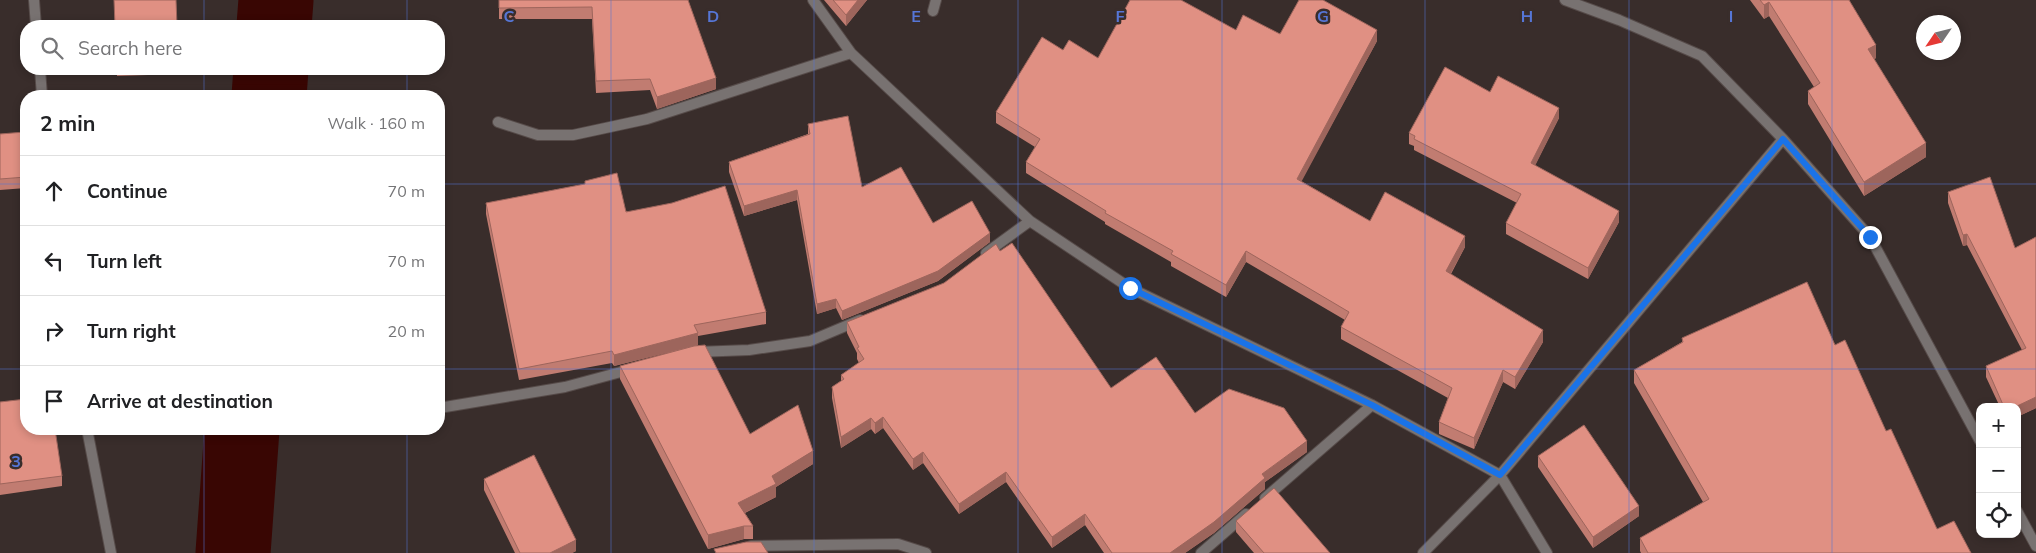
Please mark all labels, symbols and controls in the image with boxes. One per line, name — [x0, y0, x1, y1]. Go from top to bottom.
text: C — [504, 6, 515, 26]
text: D — [707, 6, 719, 26]
text: E — [911, 6, 921, 26]
text: F — [1115, 6, 1125, 26]
text: G — [1317, 6, 1329, 26]
text: H — [1521, 6, 1533, 26]
text: I — [1729, 6, 1733, 26]
north arrow — [1916, 15, 1961, 60]
search box — [20, 20, 445, 75]
icon: search — [38, 34, 66, 62]
text: Search here — [78, 36, 182, 60]
text: 2 min — [40, 110, 95, 136]
text: Walk · 160 m — [327, 113, 425, 133]
icon: ahead — [40, 177, 68, 205]
text: Continue — [87, 179, 167, 203]
text: 70 m — [388, 181, 425, 201]
route end — [1859, 226, 1882, 249]
icon: left — [40, 247, 68, 275]
text: Turn left — [87, 249, 162, 273]
text: 70 m — [388, 251, 425, 271]
route start — [1119, 277, 1142, 300]
icon: right — [40, 317, 68, 345]
text: Turn right — [87, 319, 176, 343]
text: 20 m — [388, 321, 425, 341]
icon: arrive — [40, 387, 68, 415]
text: Arrive at destination — [87, 389, 273, 413]
map controls — [1976, 403, 2021, 538]
button: + — [1976, 403, 2021, 448]
button: − — [1976, 448, 2021, 493]
text: 3 — [11, 451, 21, 471]
button: locate — [1976, 493, 2021, 538]

